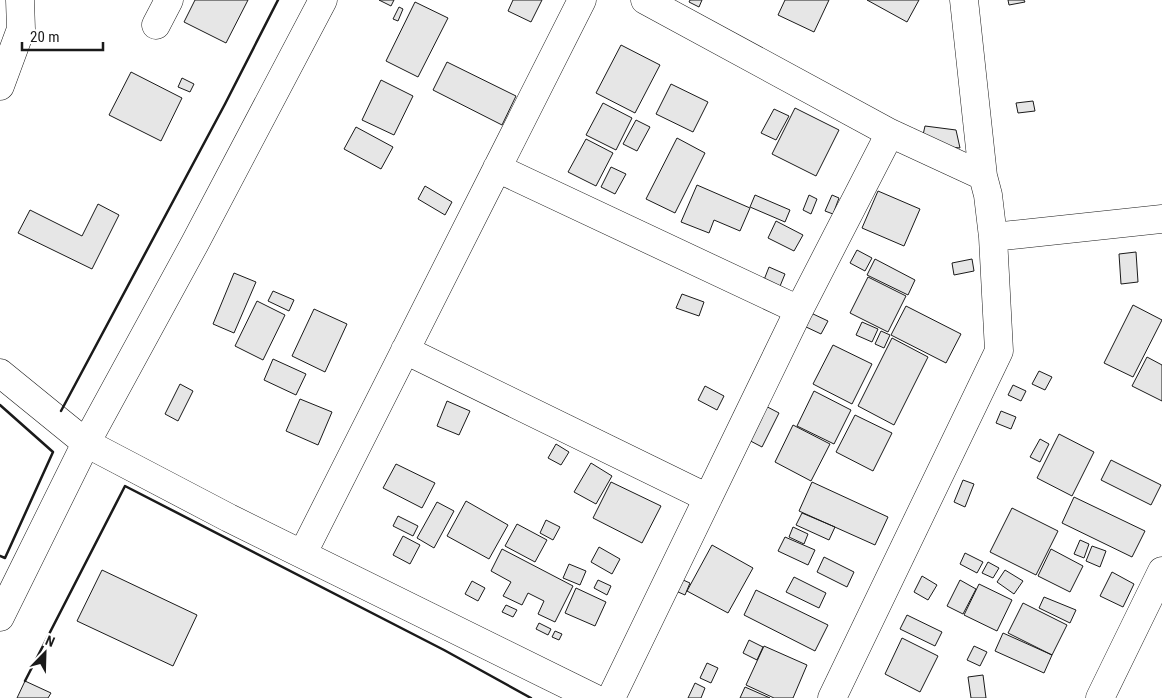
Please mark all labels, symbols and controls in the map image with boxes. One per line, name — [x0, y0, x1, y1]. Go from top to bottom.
scale bar — [22, 20, 104, 52]
text: 20 m — [30, 28, 60, 46]
north arrow — [20, 628, 70, 678]
text: N — [43, 632, 57, 650]

